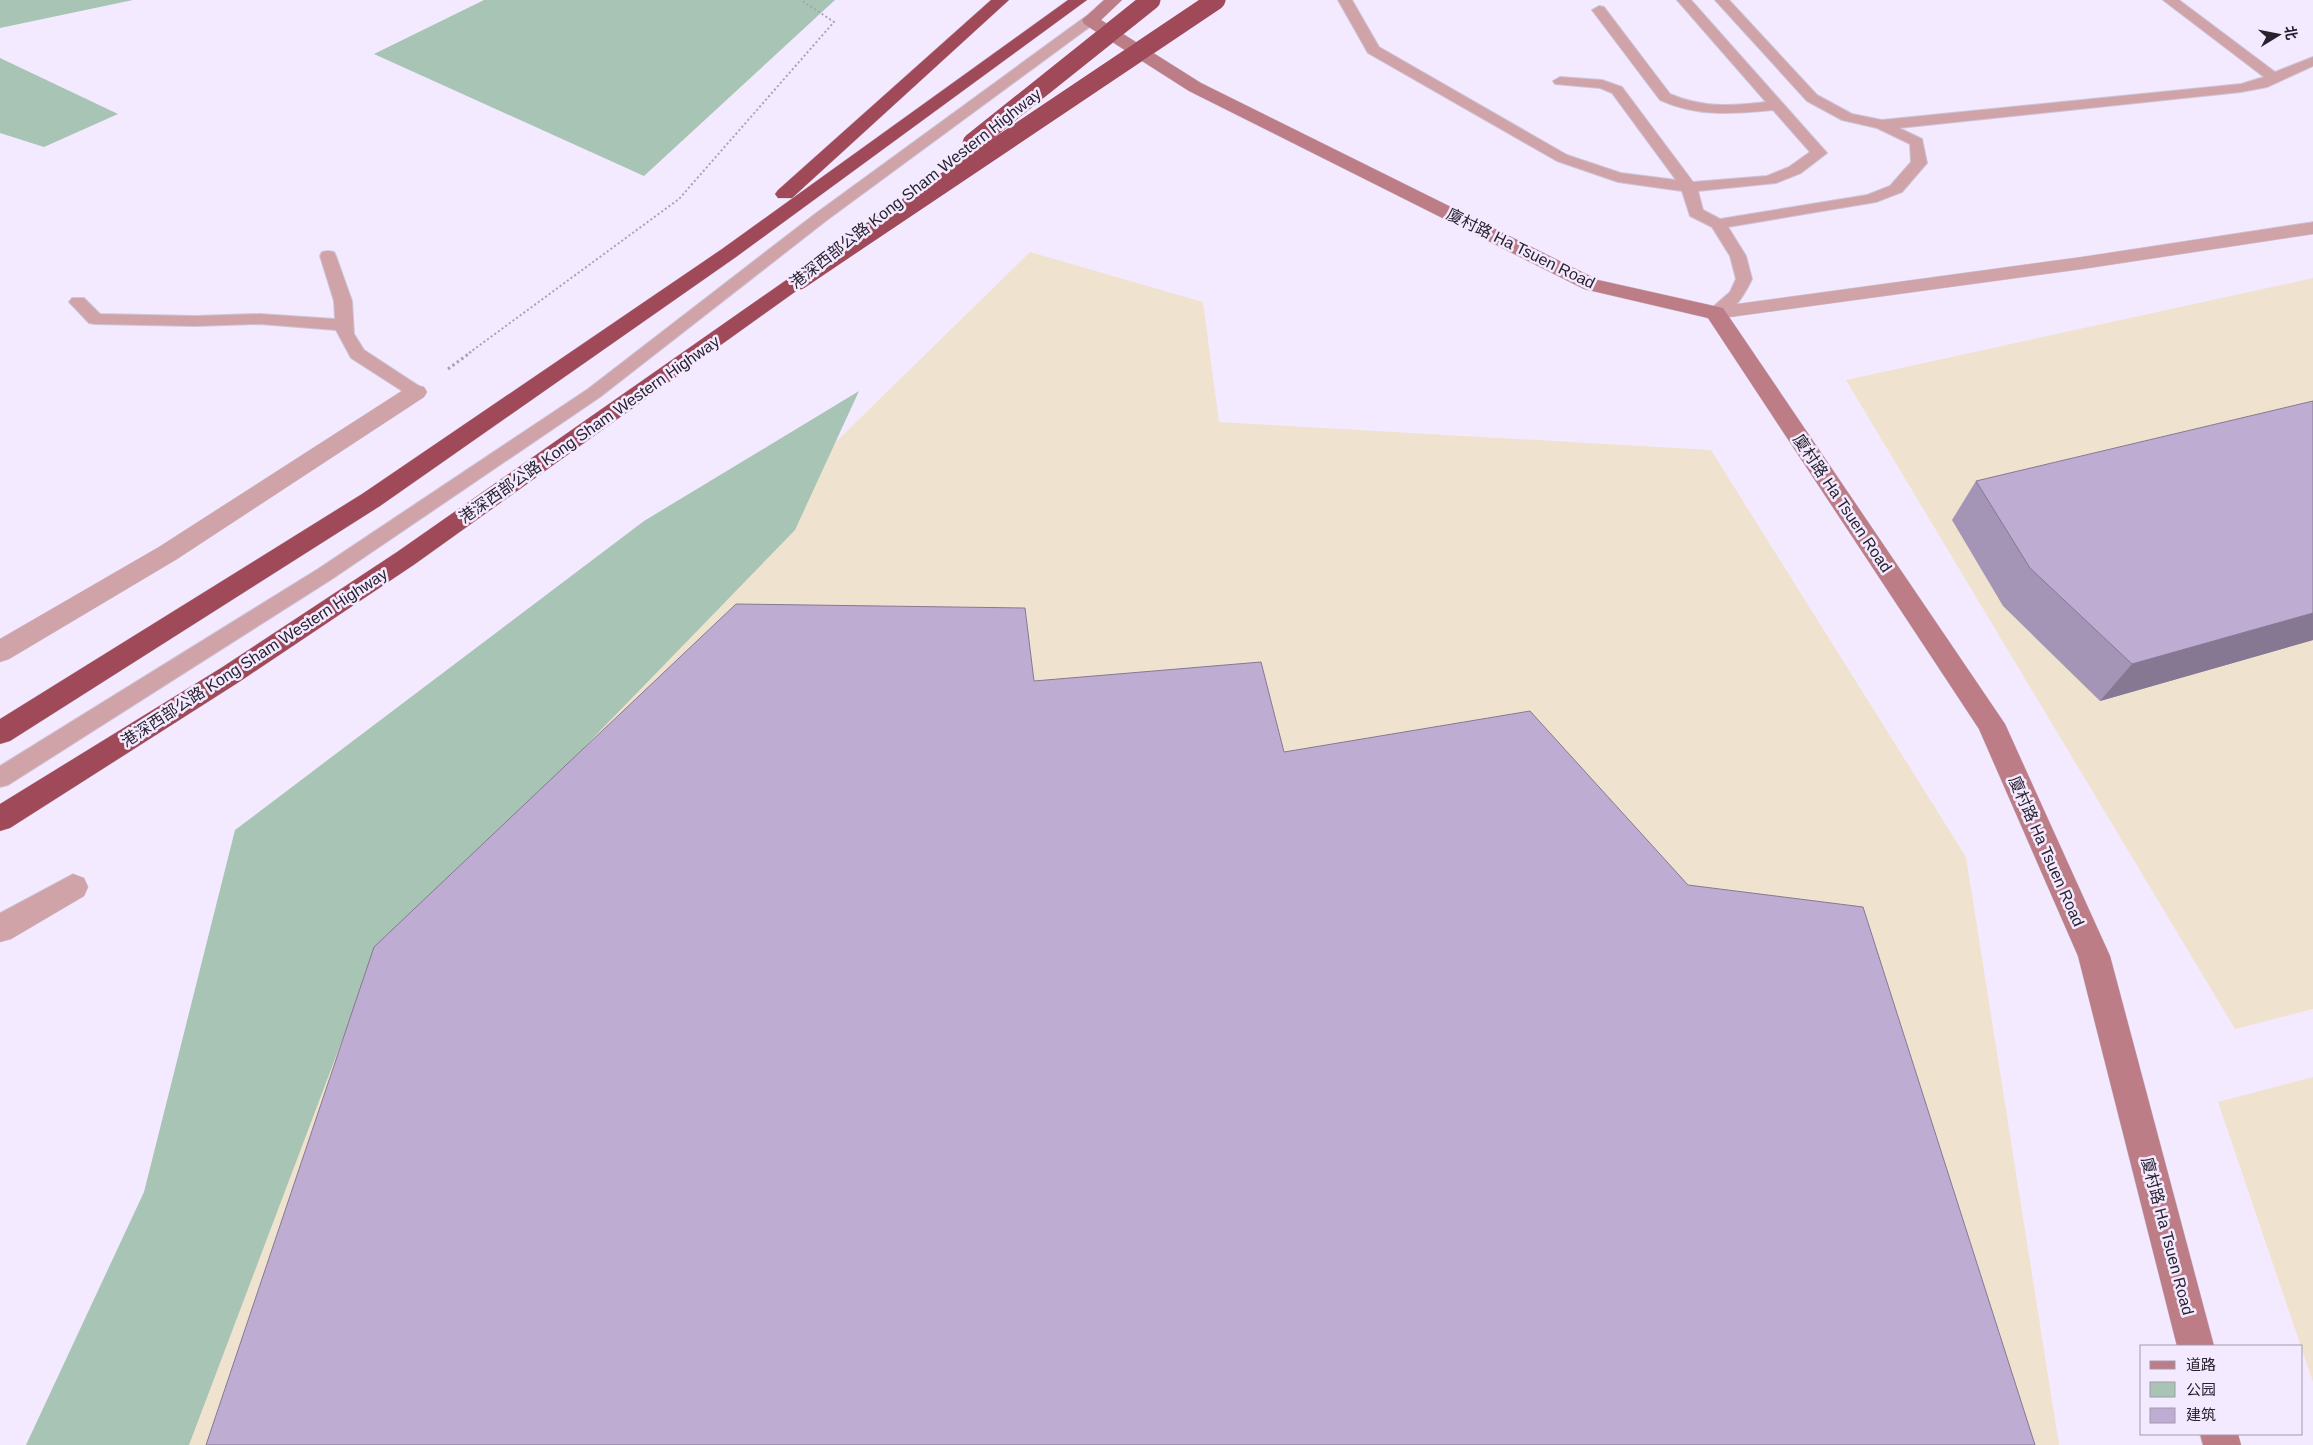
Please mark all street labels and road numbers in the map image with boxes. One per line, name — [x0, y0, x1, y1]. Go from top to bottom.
street label: 港深西部公路 Kong Sham Western Highway — [787, 85, 1044, 292]
street label: 廈村路 Ha Tsuen Road — [1444, 205, 1598, 292]
street label: 港深西部公路 Kong Sham Western Highway — [456, 333, 723, 526]
street label: 廈村路 Ha Tsuen Road — [1790, 431, 1895, 575]
street label: 港深西部公路 Kong Sham Western Highway — [118, 565, 390, 750]
street label: 廈村路 Ha Tsuen Road — [2006, 774, 2087, 929]
street label: 廈村路 Ha Tsuen Road — [2138, 1155, 2197, 1317]

